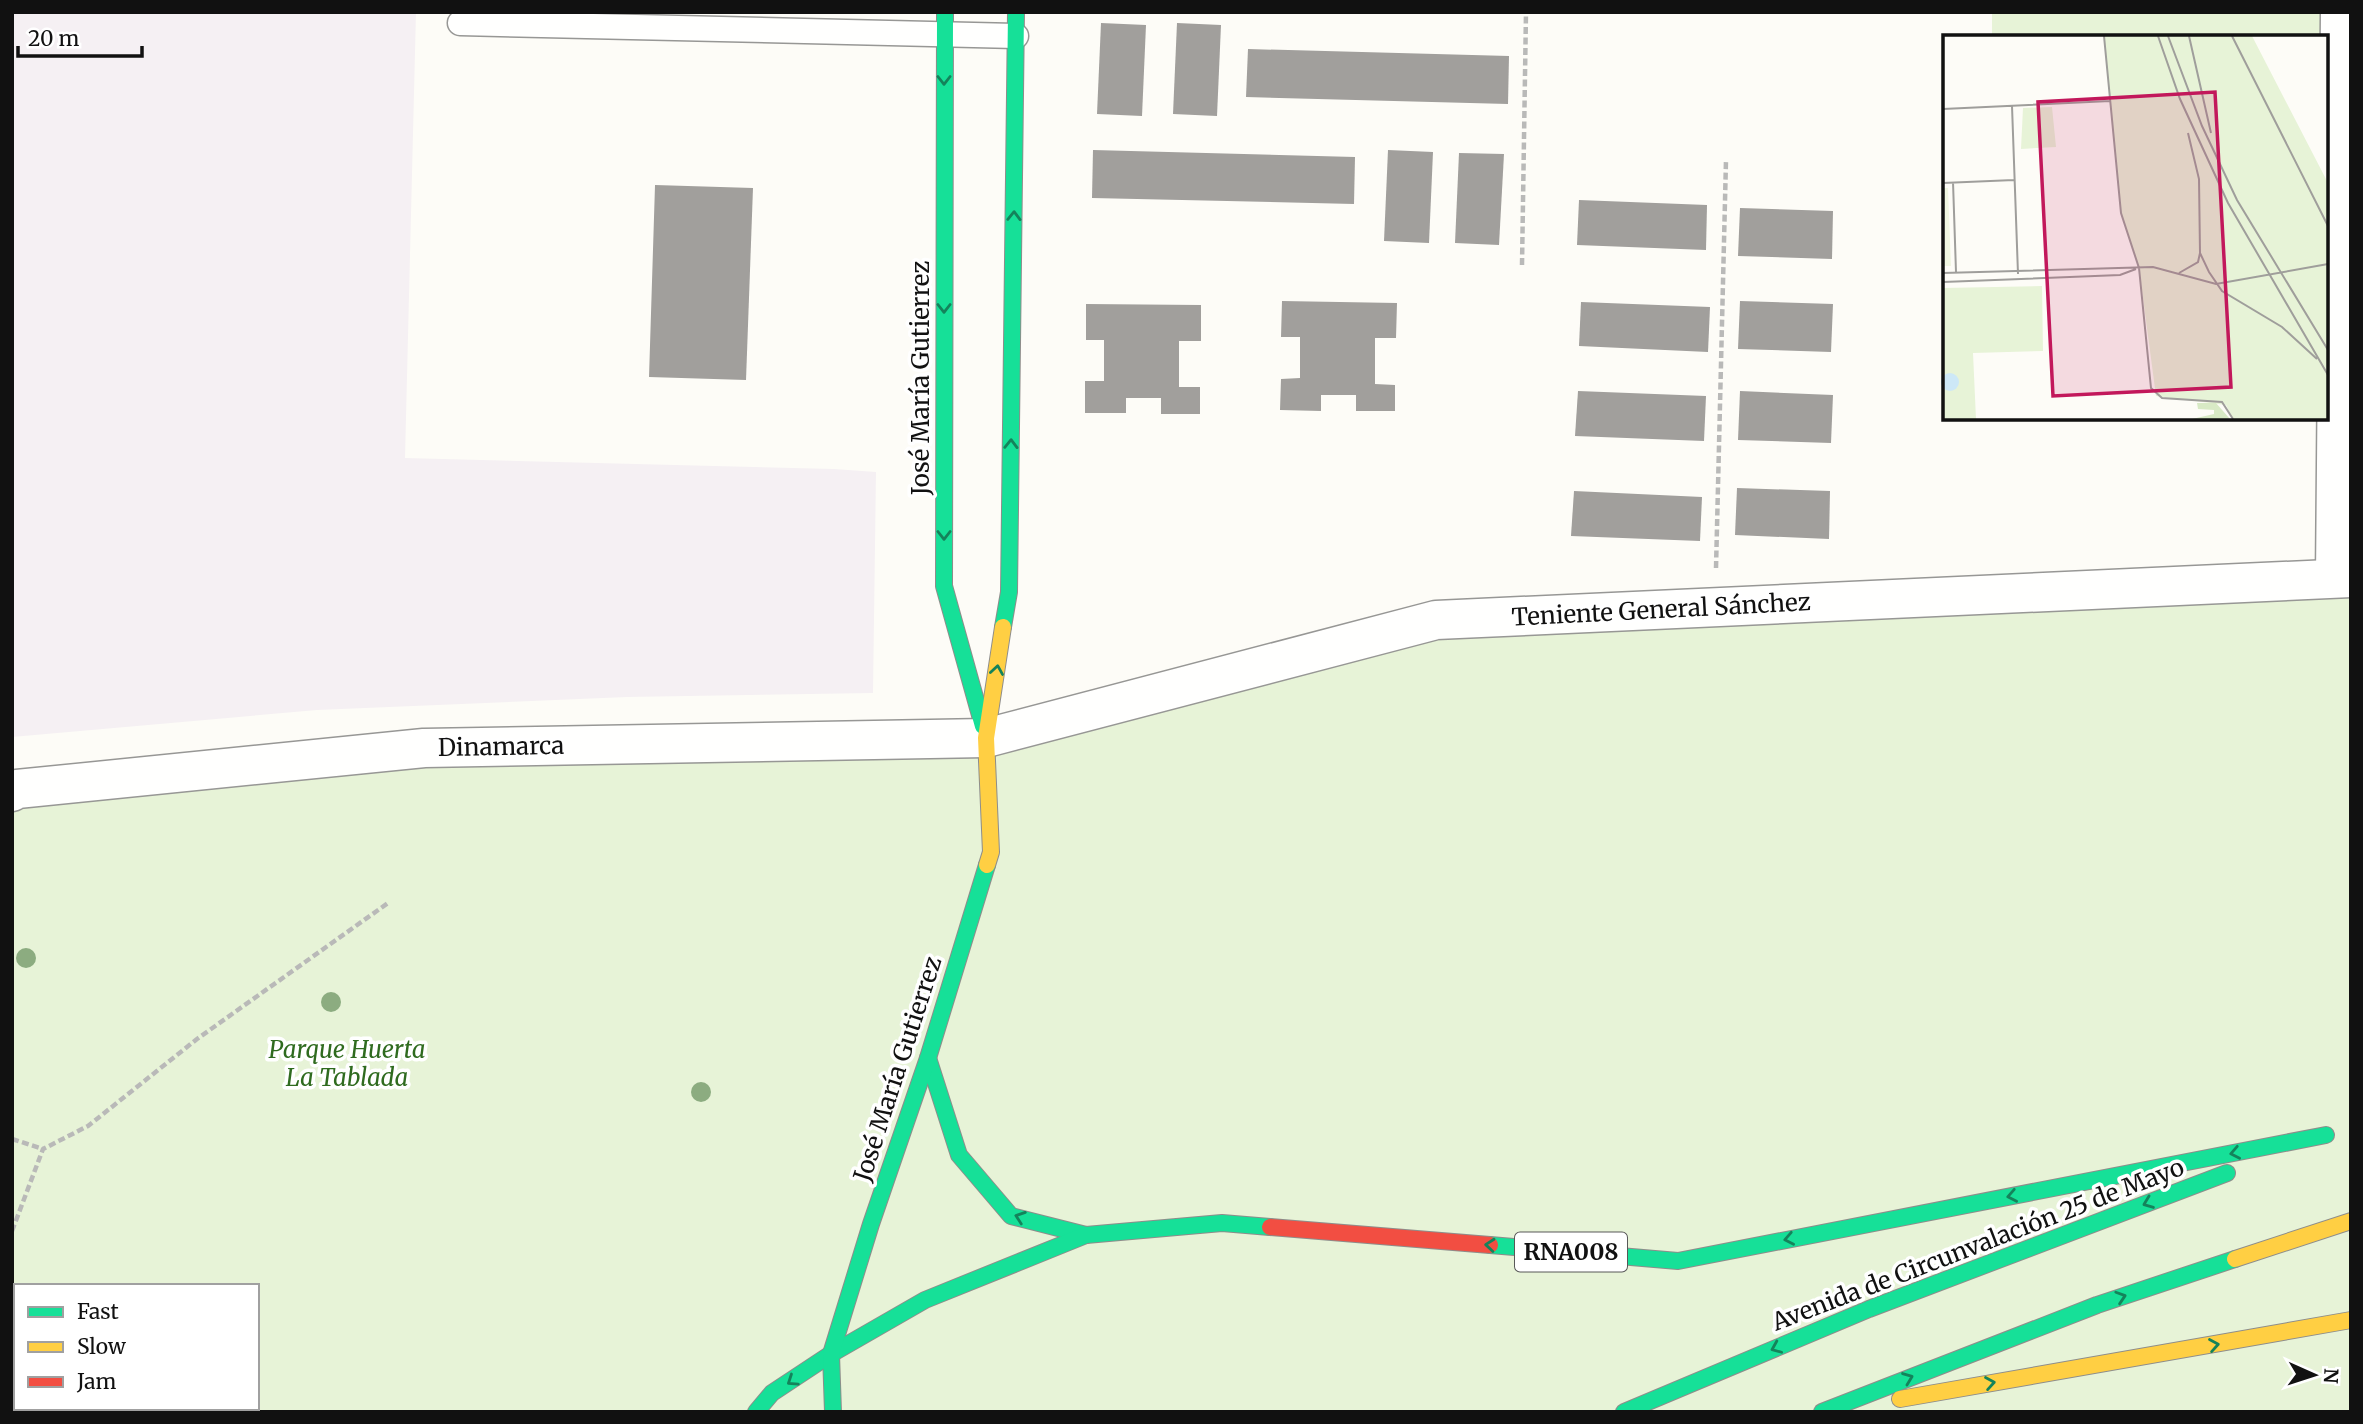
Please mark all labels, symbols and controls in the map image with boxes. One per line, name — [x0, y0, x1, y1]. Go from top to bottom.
scale bar — [18, 14, 142, 58]
text: 20 m — [28, 25, 80, 52]
inset map — [1943, 35, 2328, 420]
one-way arrow — [936, 76, 952, 86]
one-way arrow — [1006, 211, 1021, 222]
street label: José María Gutierrez — [905, 261, 936, 496]
one-way arrow — [936, 303, 952, 314]
one-way arrow — [1003, 438, 1019, 449]
one-way arrow — [936, 531, 952, 541]
street label: Teniente General Sánchez — [1511, 586, 1811, 633]
one-way arrow — [989, 665, 1004, 676]
street label: Dinamarca — [438, 730, 565, 763]
street label: José María Gutierrez — [846, 952, 949, 1186]
park label: Parque Huerta La Tablada — [269, 1034, 425, 1093]
one-way arrow — [2229, 1145, 2241, 1160]
street label: Avenida de Circunvalación 25 de Mayo — [1766, 1151, 2188, 1338]
one-way arrow — [2006, 1188, 2018, 1203]
one-way arrow — [2142, 1195, 2155, 1209]
one-way arrow — [1015, 1211, 1027, 1225]
one-way arrow — [1783, 1231, 1795, 1246]
road number: RNA008 — [1515, 1232, 1627, 1272]
one-way arrow — [1484, 1238, 1495, 1253]
legend — [14, 1284, 259, 1410]
one-way arrow — [2114, 1291, 2126, 1305]
text: Fast — [77, 1298, 119, 1325]
text: Slow — [77, 1333, 126, 1360]
one-way arrow — [2208, 1338, 2220, 1353]
one-way arrow — [1771, 1339, 1783, 1353]
north arrow — [2279, 1340, 2349, 1410]
text: Jam — [76, 1368, 116, 1395]
text: N — [2319, 1368, 2343, 1384]
one-way arrow — [786, 1372, 799, 1385]
one-way arrow — [1902, 1373, 1914, 1387]
one-way arrow — [1984, 1377, 1996, 1392]

